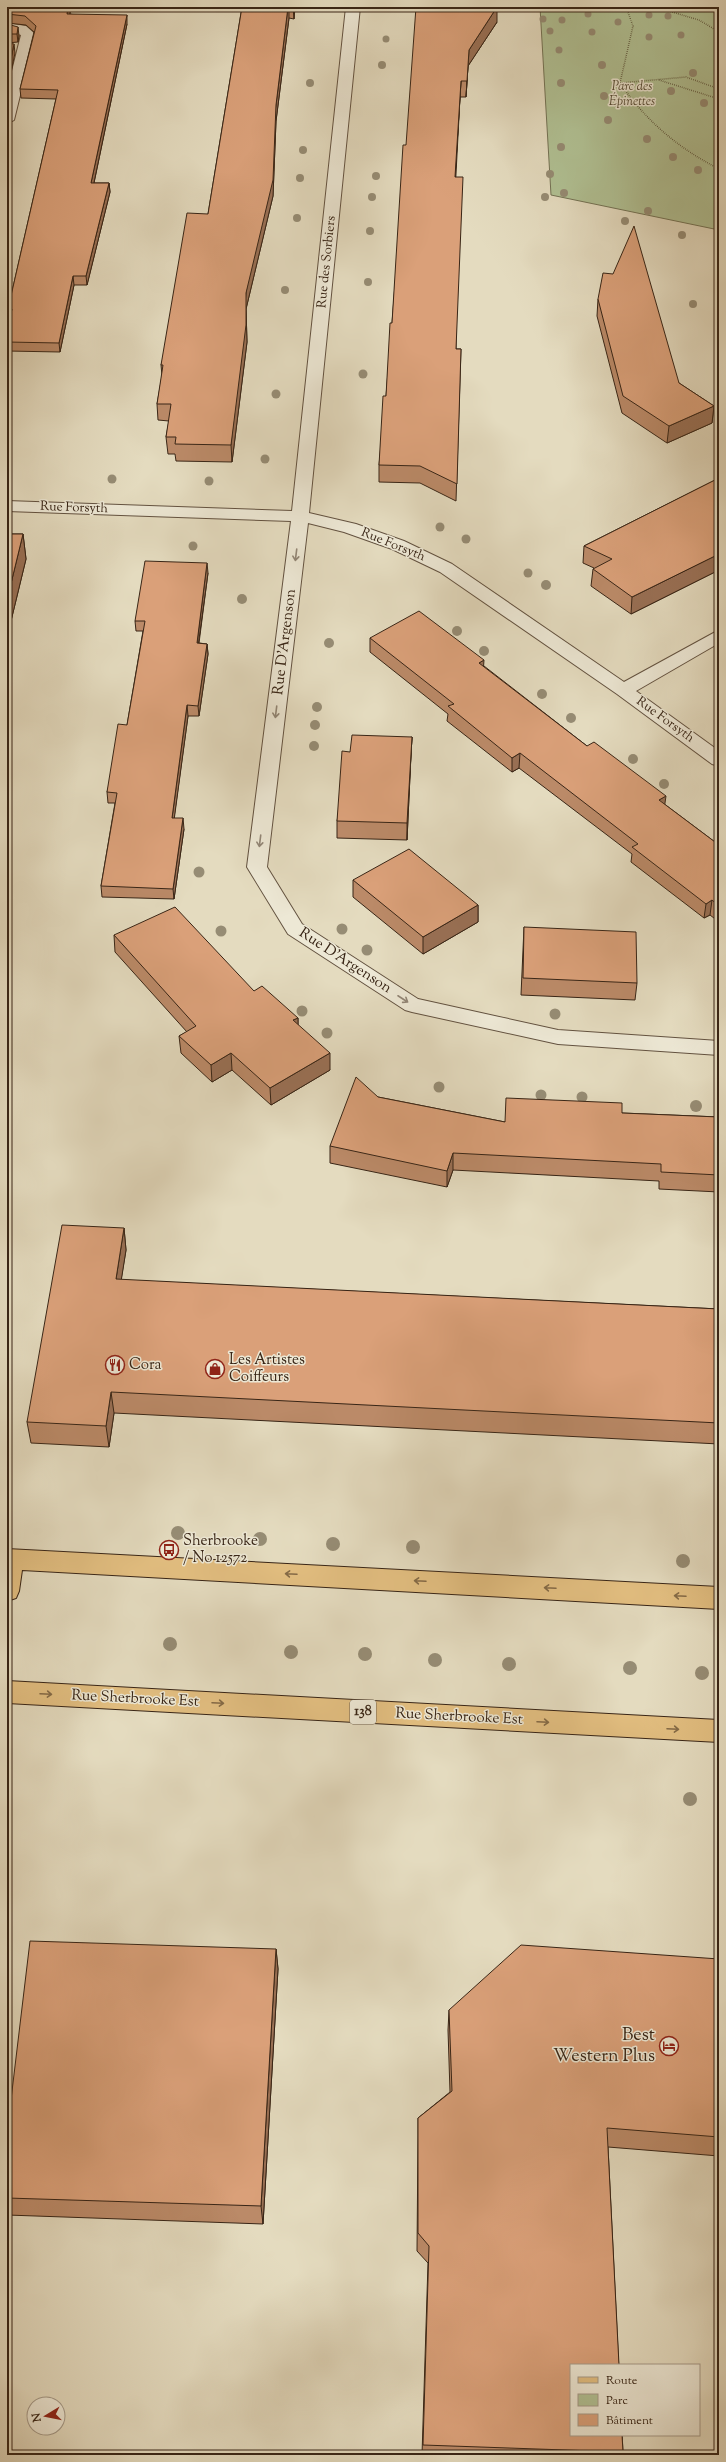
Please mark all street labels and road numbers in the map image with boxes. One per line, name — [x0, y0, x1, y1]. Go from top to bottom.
street label: Rue des Sorbiers — [313, 215, 341, 309]
street label: Rue Forsyth — [40, 498, 109, 518]
street label: Rue Forsyth — [358, 524, 428, 566]
street label: Rue D'Argenson — [268, 588, 302, 696]
street label: Rue Forsyth — [632, 693, 698, 747]
street label: Rue D'Argenson — [294, 923, 396, 999]
street label: Rue Sherbrooke Est — [71, 1685, 199, 1713]
road number: 138 — [350, 1700, 376, 1724]
street label: Rue Sherbrooke Est — [395, 1703, 523, 1731]

